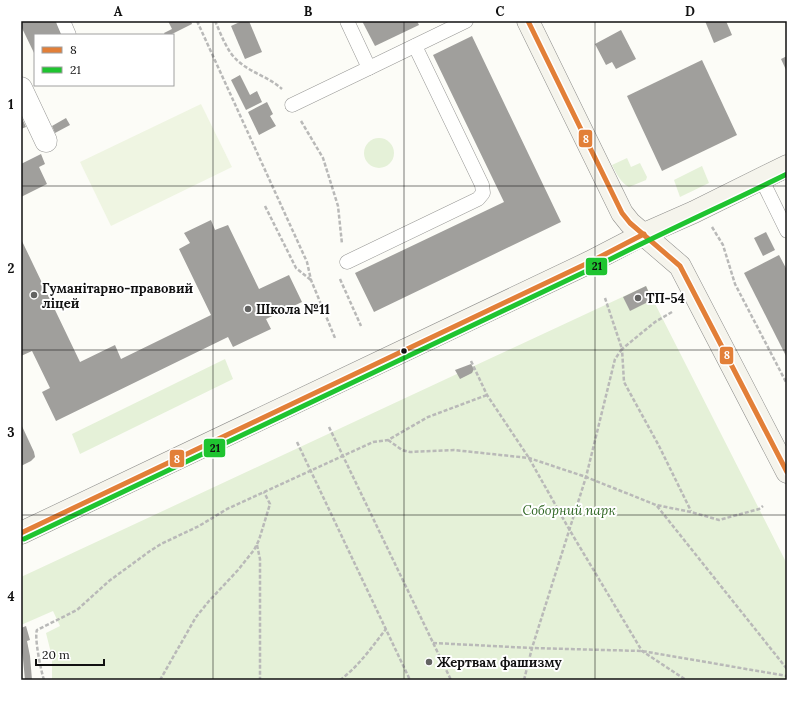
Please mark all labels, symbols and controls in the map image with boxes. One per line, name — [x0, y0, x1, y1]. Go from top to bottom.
text: A — [114, 3, 123, 20]
text: B — [304, 3, 313, 20]
text: C — [496, 3, 505, 20]
text: D — [685, 3, 695, 20]
legend — [34, 34, 174, 86]
text: 8 — [70, 42, 77, 57]
text: 21 — [70, 62, 81, 77]
text: 1 — [8, 96, 14, 113]
line badge: 8 — [578, 129, 593, 148]
text: 8 — [583, 132, 589, 146]
line badge: 21 — [585, 257, 608, 276]
text: 21 — [592, 259, 603, 273]
text: 2 — [8, 260, 15, 277]
place label: Гуманітарно-правовий ліцей — [42, 280, 193, 312]
marker: Гуманітарно-правовий ліцей — [29, 290, 39, 300]
place label: ТП-54 — [646, 290, 685, 307]
marker: ТП-54 — [633, 293, 643, 303]
place label: Школа №11 — [256, 301, 330, 318]
marker: Школа №11 — [243, 304, 253, 314]
unlabelled marker — [399, 346, 409, 356]
line badge: 8 — [719, 346, 734, 365]
text: 8 — [724, 348, 730, 362]
text: 3 — [7, 424, 15, 441]
line badge: 21 — [203, 438, 226, 458]
text: 21 — [210, 441, 221, 455]
line badge: 8 — [169, 449, 185, 468]
text: 8 — [174, 452, 180, 466]
park label: Соборний парк — [522, 502, 616, 519]
text: 4 — [7, 588, 15, 605]
scale bar — [36, 641, 104, 667]
text: 20 m — [42, 647, 70, 662]
place label: Жертвам фашизму — [437, 654, 563, 671]
marker: Жертвам фашизму — [424, 657, 434, 667]

